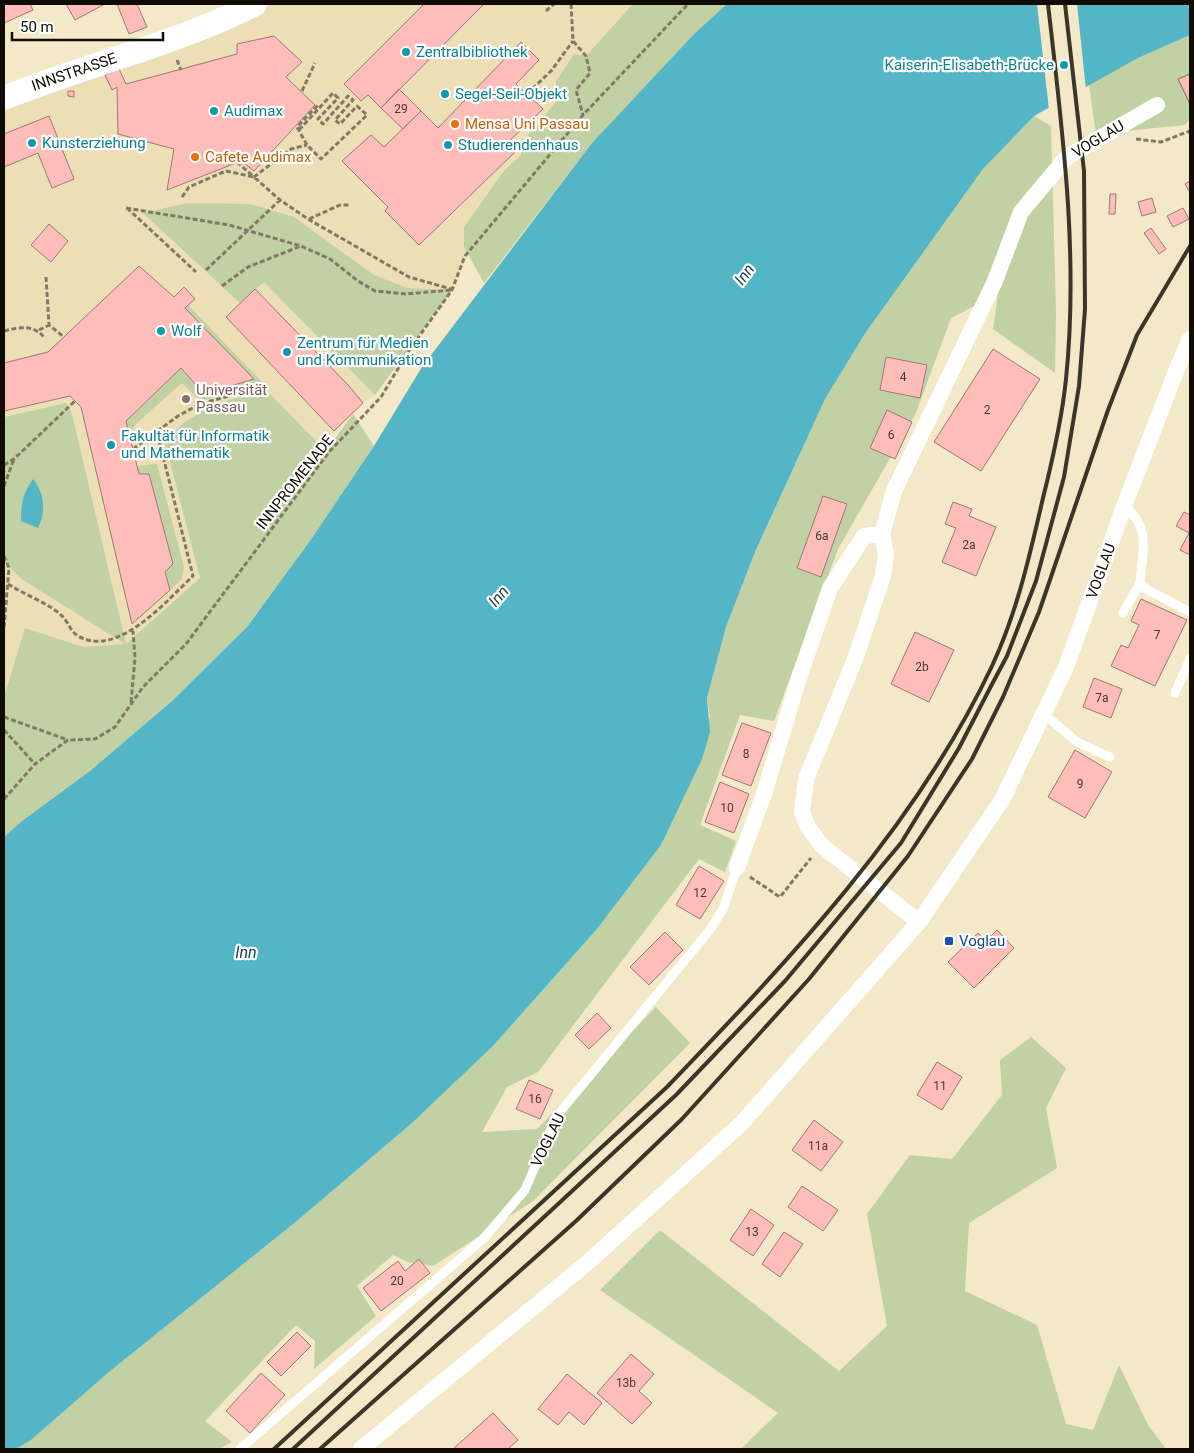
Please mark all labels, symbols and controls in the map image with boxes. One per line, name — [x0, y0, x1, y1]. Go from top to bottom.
scale bar — [12, 10, 164, 42]
text: 50 m — [20, 18, 54, 36]
place label: Zentralbibliothek — [416, 43, 528, 61]
marker: Zentralbibliothek — [400, 46, 412, 58]
street label: INNSTRASSE — [29, 49, 119, 95]
place label: Kaiserin-Elisabeth-Brücke — [885, 56, 1054, 74]
marker: Kaiserin-Elisabeth-Brücke — [1058, 59, 1070, 71]
place label: Segel-Seil-Objekt — [455, 85, 567, 103]
marker: Segel-Seil-Objekt — [439, 88, 451, 100]
place label: Audimax — [224, 102, 283, 120]
house number: 29 — [394, 102, 408, 116]
marker: Audimax — [208, 105, 220, 117]
place label: Mensa Uni Passau — [465, 115, 589, 133]
street label: VOGLAU — [1069, 116, 1127, 162]
marker: Mensa Uni Passau — [449, 118, 461, 130]
place label: Kunsterziehung — [42, 134, 146, 152]
place label: Studierendenhaus — [458, 136, 578, 154]
marker: Kunsterziehung — [26, 137, 38, 149]
marker: Studierendenhaus — [442, 139, 454, 151]
place label: Cafete Audimax — [205, 148, 312, 166]
marker: Cafete Audimax — [189, 151, 201, 163]
water label: Inn — [730, 260, 758, 289]
place label: Wolf — [171, 322, 202, 340]
marker: Wolf — [155, 325, 167, 337]
place label: Zentrum für Medien und Kommunikation — [297, 334, 431, 369]
marker: Zentrum für Medien und Kommunikation — [281, 346, 293, 358]
house number: 4 — [900, 370, 907, 384]
place label: Universität Passau — [196, 381, 267, 416]
marker: Universität Passau — [180, 393, 192, 405]
house number: 2 — [984, 403, 991, 417]
place label: Fakultät für Informatik und Mathematik — [121, 427, 270, 462]
house number: 6 — [888, 428, 895, 442]
street label: INNPROMENADE — [252, 431, 338, 533]
marker: Fakultät für Informatik und Mathematik — [105, 439, 117, 451]
house number: 6a — [815, 529, 829, 543]
house number: 2a — [962, 538, 976, 552]
street label: VOGLAU — [1083, 541, 1119, 601]
water label: Inn — [484, 582, 513, 611]
house number: 7 — [1154, 628, 1161, 642]
house number: 2b — [915, 660, 929, 674]
house number: 7a — [1095, 691, 1109, 705]
house number: 8 — [743, 747, 750, 761]
house number: 9 — [1077, 777, 1083, 791]
house number: 10 — [720, 801, 734, 815]
house number: 12 — [693, 886, 707, 900]
place label: Voglau — [959, 932, 1005, 950]
marker: Voglau — [943, 935, 955, 947]
water label: Inn — [235, 943, 257, 962]
house number: 11 — [933, 1079, 947, 1093]
house number: 16 — [528, 1092, 542, 1106]
street label: VOGLAU — [527, 1110, 569, 1170]
house number: 11a — [808, 1139, 828, 1153]
house number: 13 — [745, 1225, 759, 1239]
house number: 20 — [390, 1274, 404, 1288]
house number: 13b — [616, 1376, 636, 1390]

